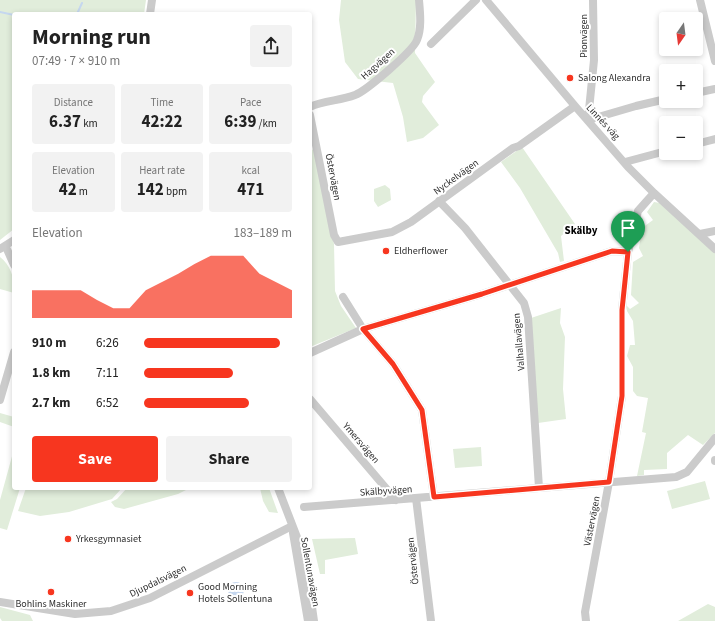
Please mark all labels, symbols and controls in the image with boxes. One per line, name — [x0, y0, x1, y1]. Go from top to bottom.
north arrow — [659, 12, 703, 56]
map controls — [659, 12, 703, 160]
street label: Pionvägen — [577, 14, 591, 58]
text: Morning run — [32, 21, 151, 53]
button: share — [250, 25, 292, 67]
street label: Hagvägen — [358, 45, 398, 83]
text: 07:49 · 7 × 910 m — [32, 52, 120, 70]
button: + — [659, 64, 703, 108]
place label: Salong Alexandra — [578, 71, 650, 85]
marker: Salong Alexandra — [565, 73, 575, 83]
text: Distance — [54, 95, 93, 110]
text: Time — [150, 95, 174, 110]
text: Pace — [240, 95, 261, 110]
street label: Linnés väg — [583, 101, 623, 143]
text: 6.37 — [49, 110, 81, 134]
text: 42:22 — [141, 110, 183, 134]
text: 6:39 — [224, 110, 256, 134]
text: km — [81, 116, 98, 131]
text: /km — [256, 116, 277, 131]
button: − — [659, 116, 703, 160]
street label: Östervägen — [322, 152, 344, 202]
street label: Nyckelvägen — [431, 156, 481, 198]
text: Elevation — [52, 163, 95, 178]
text: Heart rate — [139, 163, 185, 178]
text: kcal — [241, 163, 260, 178]
text: 42 — [59, 178, 77, 202]
text: 142 — [137, 178, 164, 202]
text: 471 — [237, 178, 264, 202]
text: m — [77, 184, 88, 199]
text: bpm — [164, 184, 187, 199]
pin — [611, 211, 645, 252]
icon: arrive — [617, 217, 639, 239]
district label: Skälby — [565, 223, 598, 238]
text: Elevation — [32, 224, 83, 242]
text: 183–189 m — [234, 224, 292, 242]
place label: Eldherflower — [394, 244, 448, 258]
marker: Eldherflower — [381, 246, 391, 256]
street label: Valhallavägen — [509, 313, 529, 371]
text: 910 m — [32, 334, 66, 352]
text: 6:26 — [96, 334, 119, 352]
text: 1.8 km — [32, 364, 71, 382]
text: 7:11 — [96, 364, 119, 382]
text: 2.7 km — [32, 394, 71, 412]
text: 6:52 — [96, 394, 119, 412]
street label: Ymersvägen — [339, 419, 383, 466]
button: Save — [32, 436, 158, 482]
button: Share — [166, 436, 292, 482]
street label: Skälbyvägen — [359, 482, 413, 500]
street label: Västervägen — [580, 495, 604, 547]
place label: Yrkesgymnasiet — [75, 532, 142, 546]
marker: Yrkesgymnasiet — [63, 534, 73, 544]
street label: Sollentunavägen — [297, 536, 323, 608]
street label: Östervägen — [404, 537, 422, 585]
street label: Djupdalsvägen — [127, 561, 189, 601]
place label: Good Morning Hotels Sollentuna — [198, 580, 272, 606]
marker: Bohlins Maskiner — [46, 587, 56, 597]
marker: Good Morning Hotels Sollentuna — [185, 588, 195, 598]
place label: Bohlins Maskiner — [15, 597, 87, 611]

